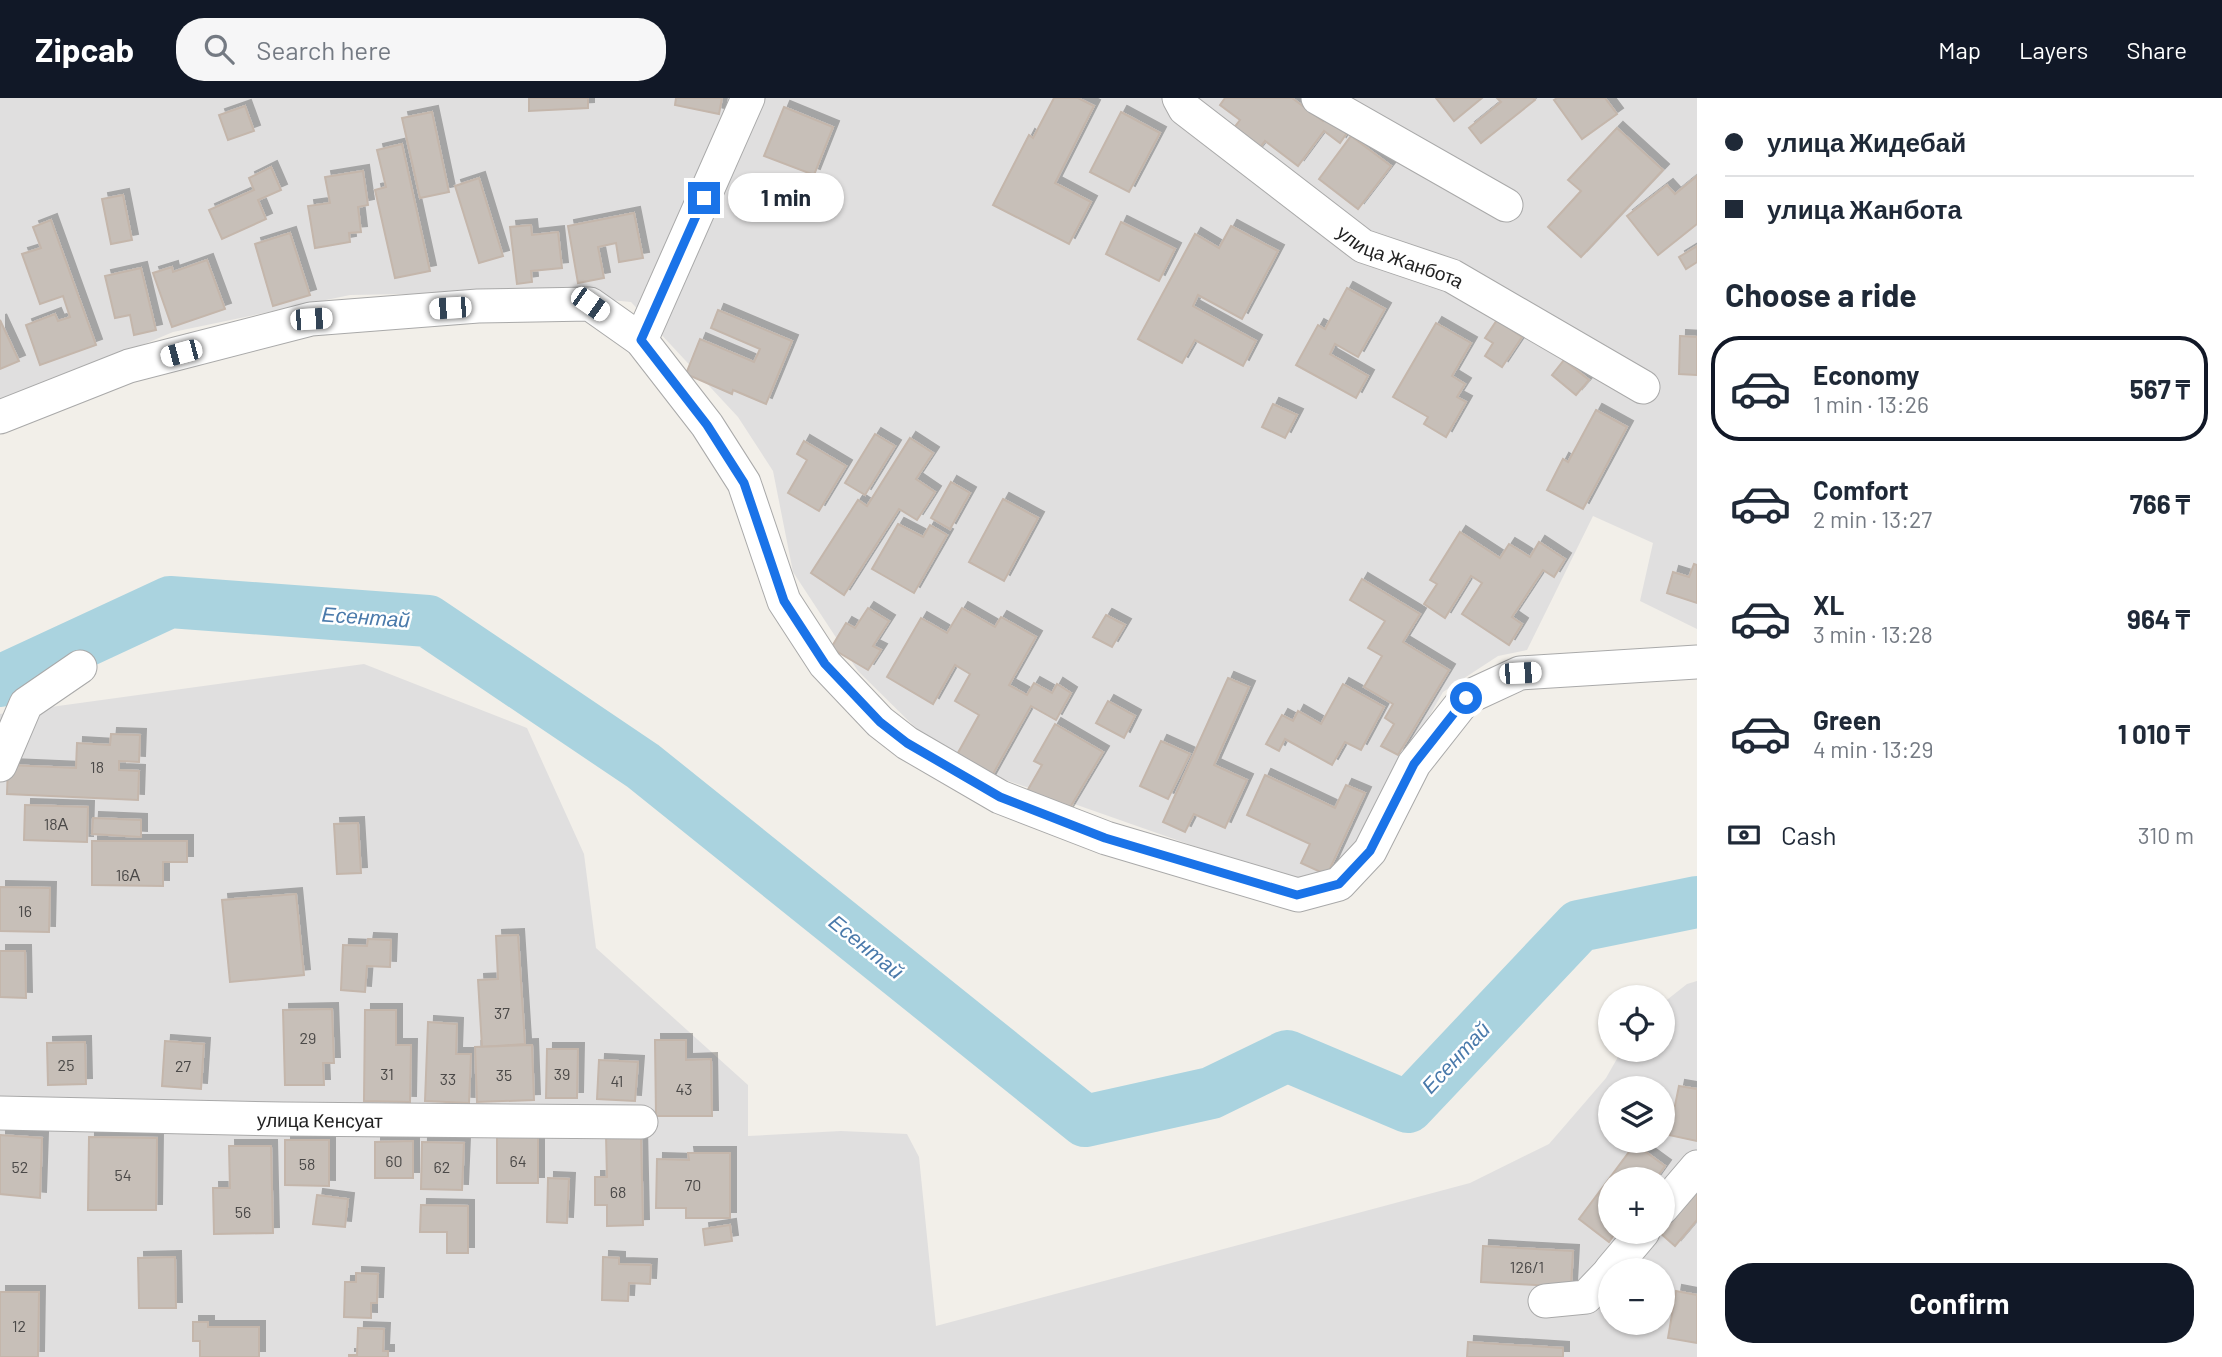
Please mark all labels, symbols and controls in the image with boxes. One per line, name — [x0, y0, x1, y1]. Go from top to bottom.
search box — [176, 18, 666, 81]
text: Zipcab — [35, 29, 134, 69]
icon: search — [200, 30, 238, 68]
text: Search here — [256, 34, 391, 65]
text: Map — [1938, 35, 1981, 64]
text: Layers — [2019, 35, 2088, 64]
text: Share — [2126, 35, 2187, 64]
text: улица Жидебай — [1767, 126, 1966, 157]
callout: 1 min — [728, 174, 844, 222]
route end — [688, 182, 720, 214]
text: 1 min — [761, 183, 811, 211]
text: улица Жанбота — [1767, 193, 1962, 224]
street label: улица Жанбота — [1333, 219, 1469, 292]
text: Choose a ride — [1725, 275, 1917, 313]
car — [567, 283, 614, 325]
car — [429, 296, 472, 320]
car — [290, 307, 333, 331]
car — [158, 337, 205, 369]
icon: car — [1729, 357, 1792, 420]
text: Economy — [1813, 359, 1919, 390]
text: 567 ₸ — [2130, 373, 2190, 404]
text: 1 min · 13:26 — [1813, 390, 1929, 418]
icon: car — [1729, 472, 1792, 535]
text: Comfort — [1813, 474, 1909, 505]
text: 766 ₸ — [2130, 488, 2190, 519]
text: 2 min · 13:27 — [1813, 505, 1932, 533]
icon: car — [1729, 587, 1792, 650]
text: XL — [1813, 589, 1844, 620]
water label: Есентай — [321, 600, 411, 632]
text: 964 ₸ — [2127, 603, 2190, 634]
text: 3 min · 13:28 — [1813, 620, 1933, 648]
car — [1499, 661, 1542, 685]
route start — [1450, 682, 1482, 714]
icon: car — [1729, 702, 1792, 765]
text: Green — [1813, 704, 1881, 735]
text: 1 010 ₸ — [2118, 718, 2190, 749]
text: 4 min · 13:29 — [1813, 735, 1934, 763]
house number: 18 — [90, 757, 104, 776]
house number: 18А — [44, 814, 69, 833]
icon: cash — [1725, 816, 1763, 854]
text: Cash — [1781, 819, 1836, 850]
text: 310 m — [2138, 821, 2194, 849]
house number: 16А — [116, 865, 141, 884]
house number: 16 — [18, 901, 32, 920]
water label: Есентай — [825, 908, 909, 984]
map controls — [1598, 985, 1675, 1335]
button: locate — [1598, 985, 1675, 1062]
house number: 37 — [494, 1003, 510, 1022]
water label: Есентай — [1416, 1016, 1494, 1098]
house number: 29 — [300, 1028, 316, 1047]
house number: 25 — [58, 1055, 74, 1074]
house number: 27 — [175, 1056, 191, 1075]
house number: 31 — [380, 1064, 394, 1083]
house number: 39 — [554, 1064, 570, 1083]
house number: 35 — [496, 1065, 512, 1084]
house number: 33 — [440, 1069, 456, 1088]
house number: 41 — [611, 1071, 623, 1090]
button: layers — [1598, 1076, 1675, 1153]
house number: 43 — [675, 1079, 693, 1098]
street label: улица Кенсуат — [257, 1107, 383, 1131]
house number: 60 — [385, 1151, 403, 1170]
house number: 64 — [509, 1151, 527, 1170]
house number: 58 — [299, 1154, 315, 1173]
house number: 52 — [12, 1157, 28, 1176]
house number: 62 — [434, 1157, 450, 1176]
house number: 54 — [114, 1165, 132, 1184]
button: + — [1598, 1167, 1675, 1244]
house number: 70 — [685, 1175, 701, 1194]
house number: 68 — [610, 1182, 626, 1201]
house number: 56 — [235, 1202, 251, 1221]
house number: 126/1 — [1510, 1257, 1544, 1276]
button: − — [1598, 1258, 1675, 1335]
button: Confirm — [1725, 1263, 2194, 1343]
house number: 12 — [12, 1316, 26, 1335]

